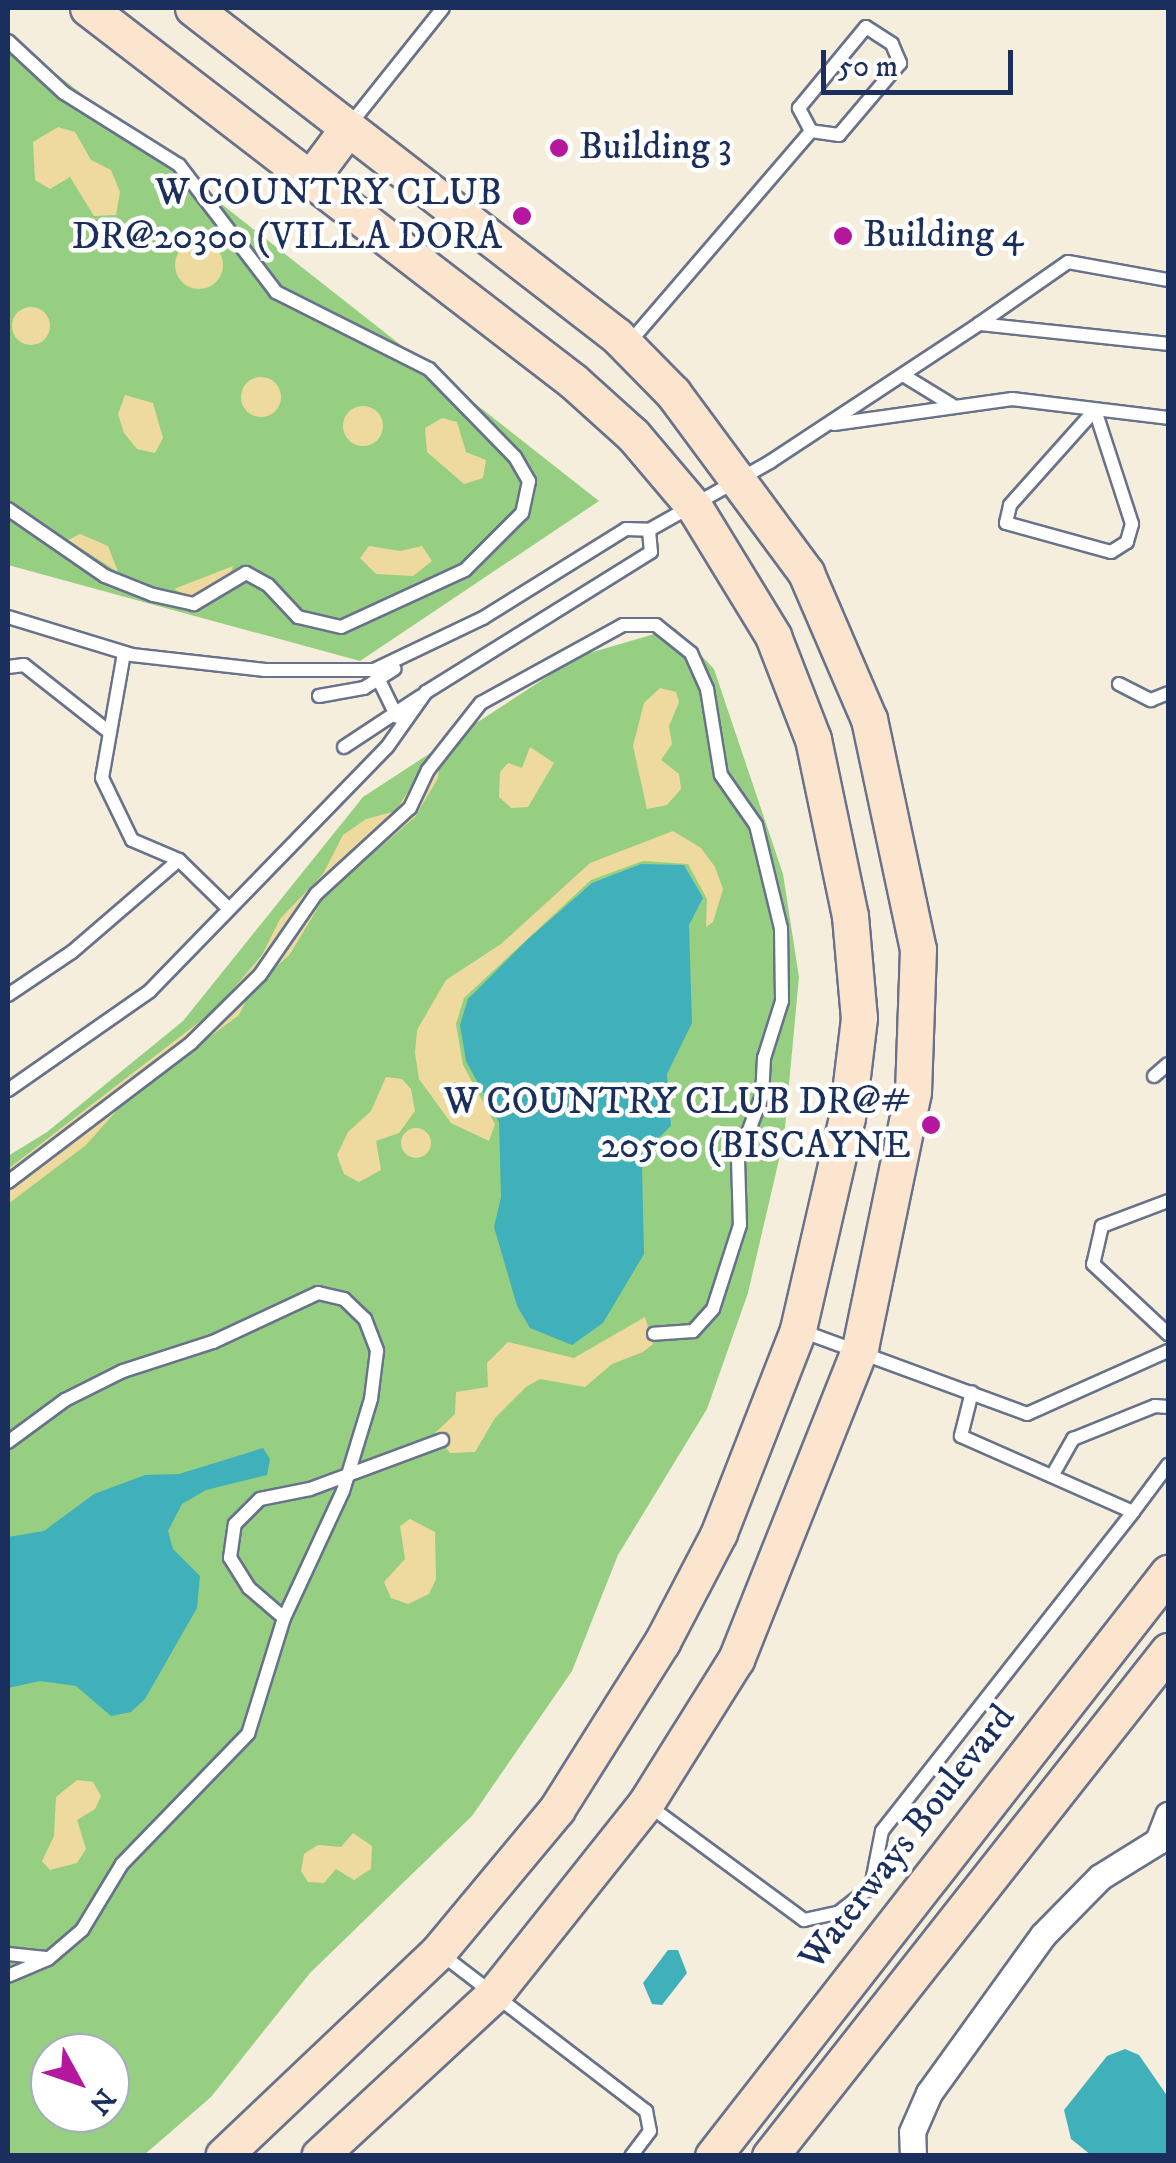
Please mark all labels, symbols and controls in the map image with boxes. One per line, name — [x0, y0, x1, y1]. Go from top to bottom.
scale bar — [826, 30, 1018, 92]
text: 50 m — [838, 49, 898, 86]
place label: Building 3 — [579, 125, 732, 171]
marker: Building 3 — [548, 137, 570, 159]
place label: W COUNTRY CLUB DR@20300 (VILLA DORA — [72, 171, 502, 260]
marker: W COUNTRY CLUB DR@20300 (VILLA DORA — [511, 205, 533, 227]
place label: Building 4 — [863, 213, 1024, 259]
marker: Building 4 — [832, 225, 854, 247]
place label: W COUNTRY CLUB DR@# 20500 (BISCAYNE — [443, 1080, 911, 1170]
marker: W COUNTRY CLUB DR@# 20500 (BISCAYNE — [920, 1114, 942, 1136]
street label: Waterways Boulevard — [790, 1696, 1026, 1980]
north arrow — [30, 2033, 130, 2133]
text: N — [81, 2081, 123, 2121]

